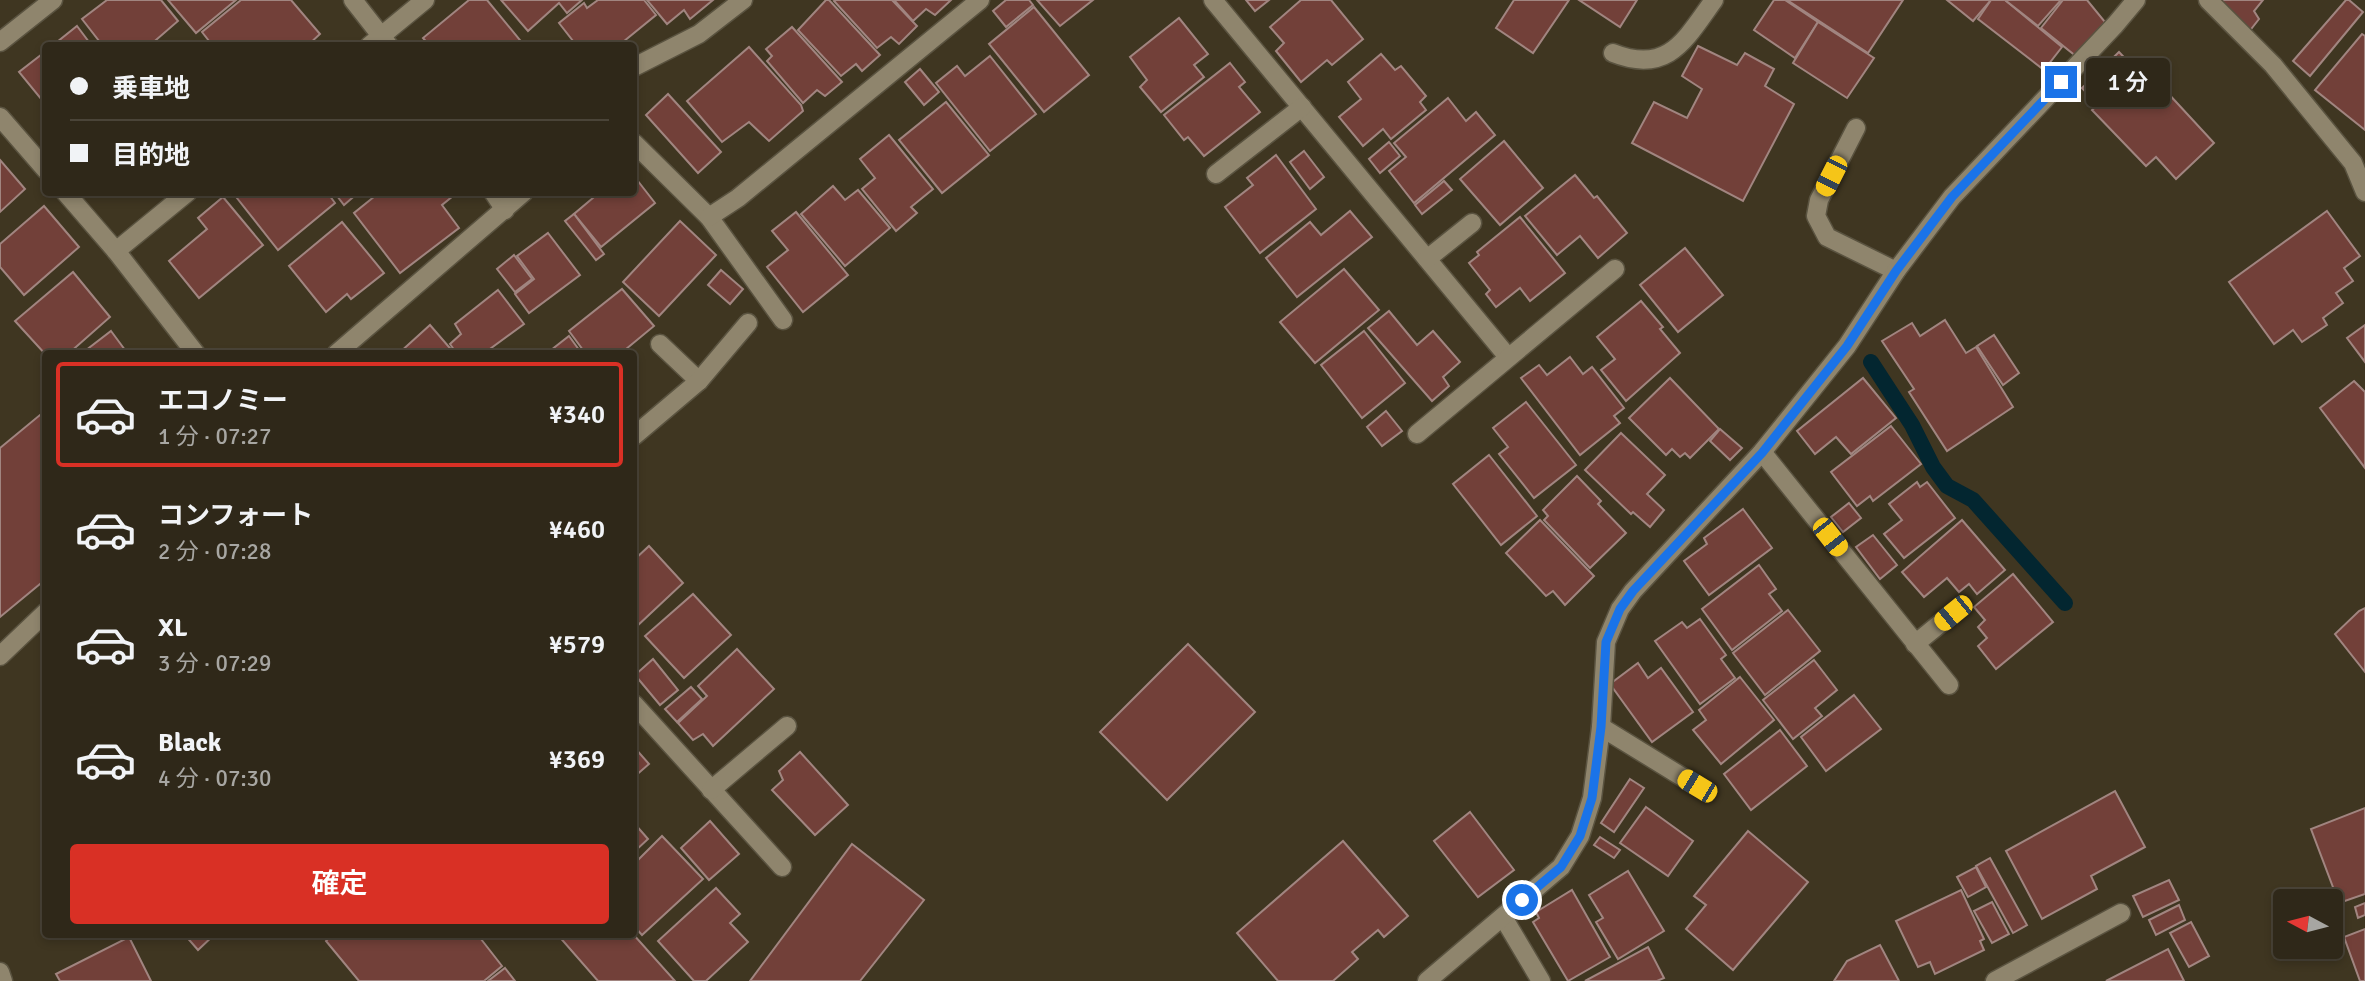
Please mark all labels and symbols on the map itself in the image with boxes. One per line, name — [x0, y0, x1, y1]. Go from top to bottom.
callout: 1 分 — [2086, 57, 2170, 106]
route end — [2045, 66, 2077, 98]
car — [1813, 153, 1850, 199]
car — [1809, 514, 1852, 560]
car — [1931, 592, 1976, 634]
car — [1674, 766, 1721, 806]
route start — [1506, 884, 1538, 916]
north arrow — [2273, 889, 2343, 959]

